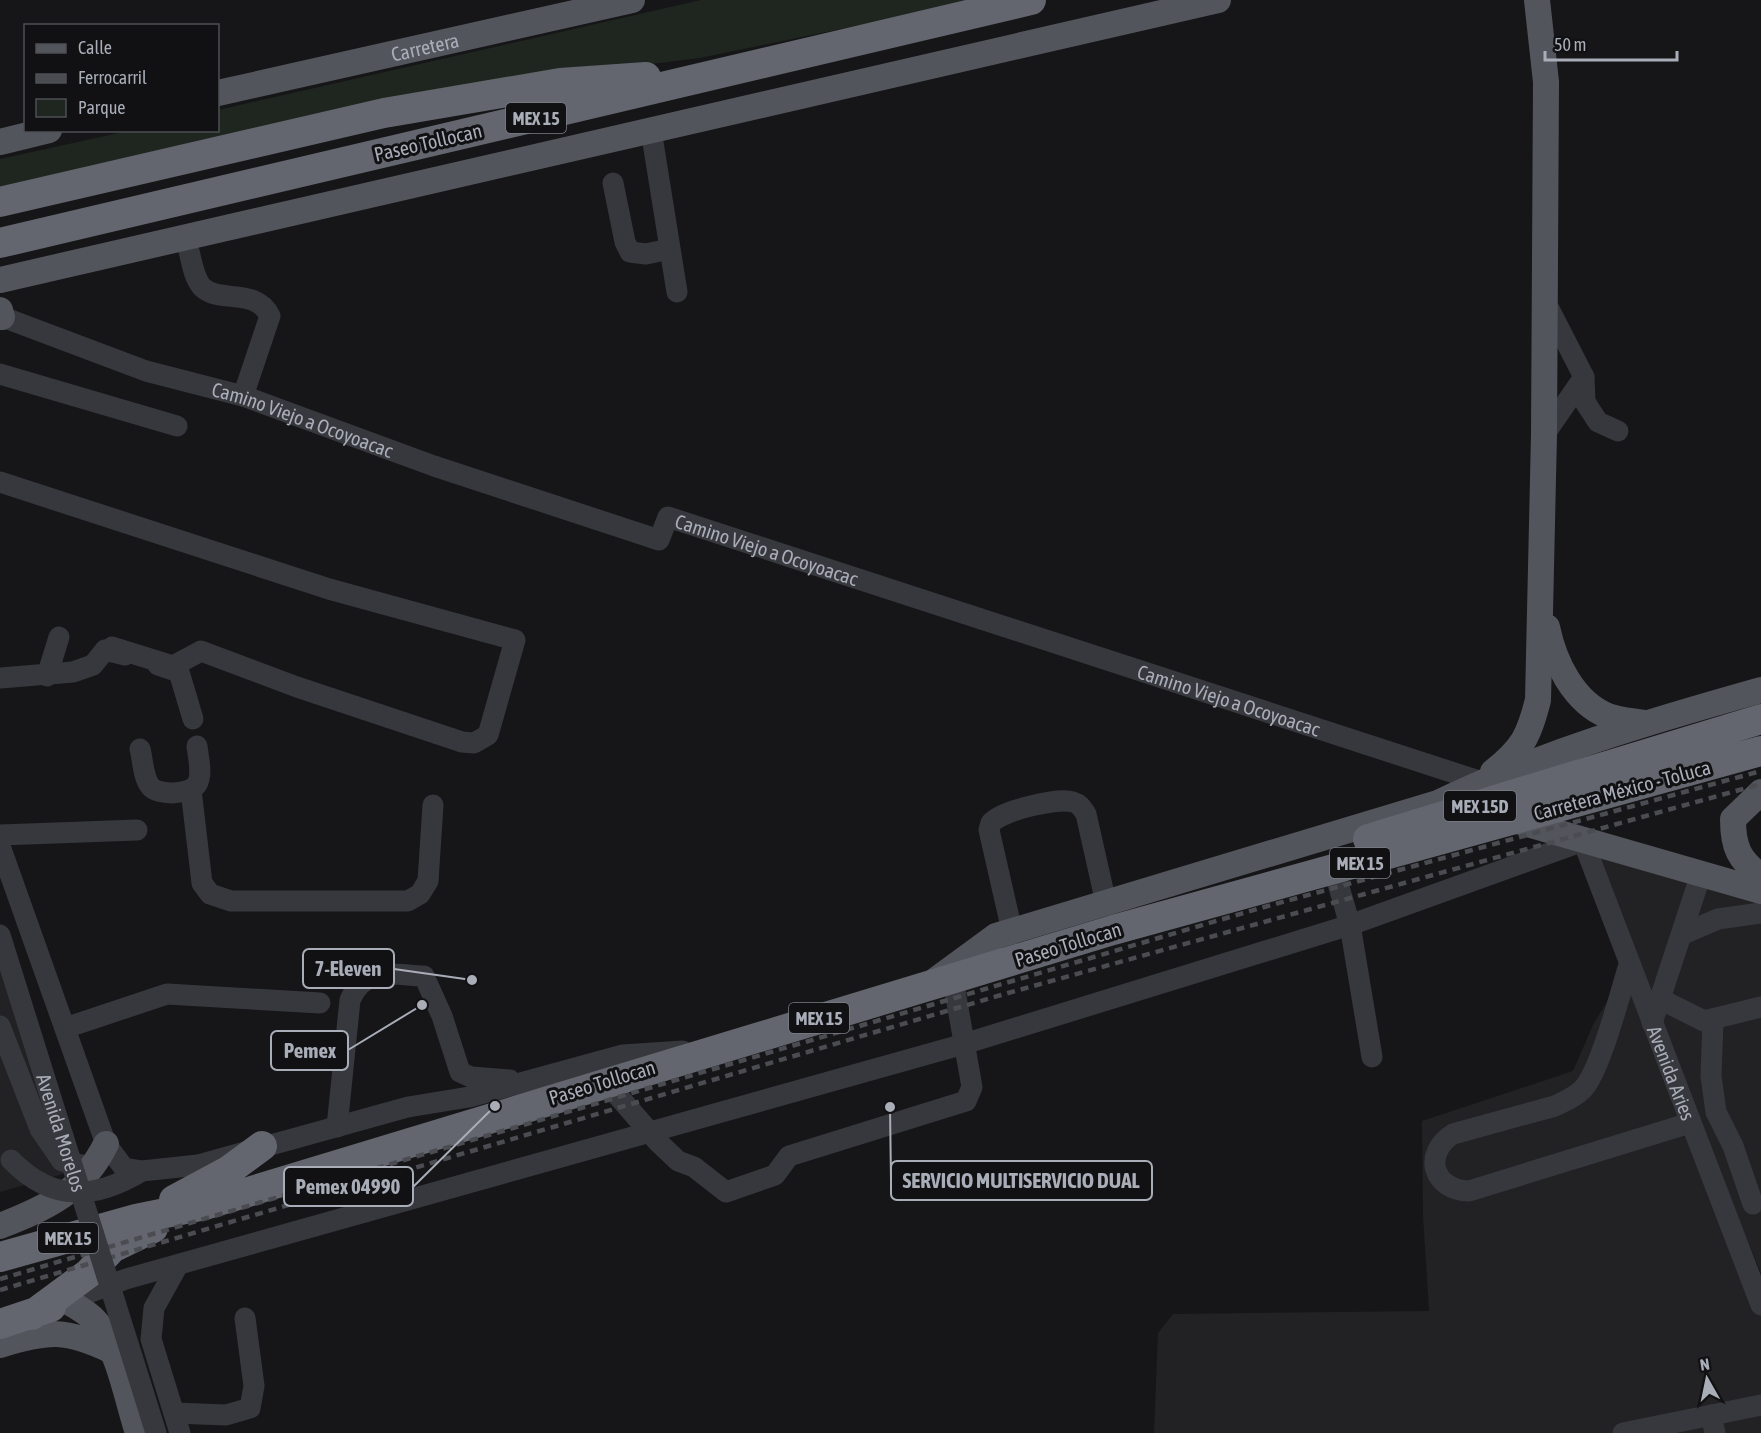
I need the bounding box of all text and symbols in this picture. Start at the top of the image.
legend [24,24,219,132]
scale bar [1545,24,1677,62]
street label: Carretera [389,28,461,65]
text: 50 m [1554,34,1586,55]
text: Calle [78,37,112,58]
text: Ferrocarril [78,67,147,88]
text: Parque [78,97,126,118]
road number: MEX 15 [506,103,566,133]
street label: Paseo Tollocan [372,118,484,166]
street label: Camino Viejo a Ocoyoacac [210,377,397,462]
street label: Camino Viejo a Ocoyoacac [673,509,862,590]
street label: Camino Viejo a Ocoyoacac [1135,659,1324,740]
street label: Carretera México - Toluca [1531,755,1713,825]
road number: MEX 15D [1444,791,1516,821]
road number: MEX 15 [1330,848,1390,878]
street label: Paseo Tollocan [1012,917,1124,971]
callout: 7-Eleven [303,949,394,988]
text: 7-Eleven [315,956,381,980]
road number: MEX 15 [789,1003,849,1033]
street label: Avenida Aries [1643,1022,1700,1123]
callout: Pemex [271,1031,348,1070]
text: Pemex [284,1038,337,1062]
street label: Paseo Tollocan [546,1055,658,1109]
street label: Avenida Morelos [33,1071,91,1194]
callout: SERVICIO MULTISERVICIO DUAL [891,1161,1152,1200]
callout: Pemex 04990 [284,1167,413,1206]
text: SERVICIO MULTISERVICIO DUAL [902,1168,1140,1192]
text: Pemex 04990 [296,1174,401,1198]
road number: MEX 15 [38,1223,98,1253]
north arrow [1677,1349,1737,1409]
text: N [1699,1355,1711,1374]

